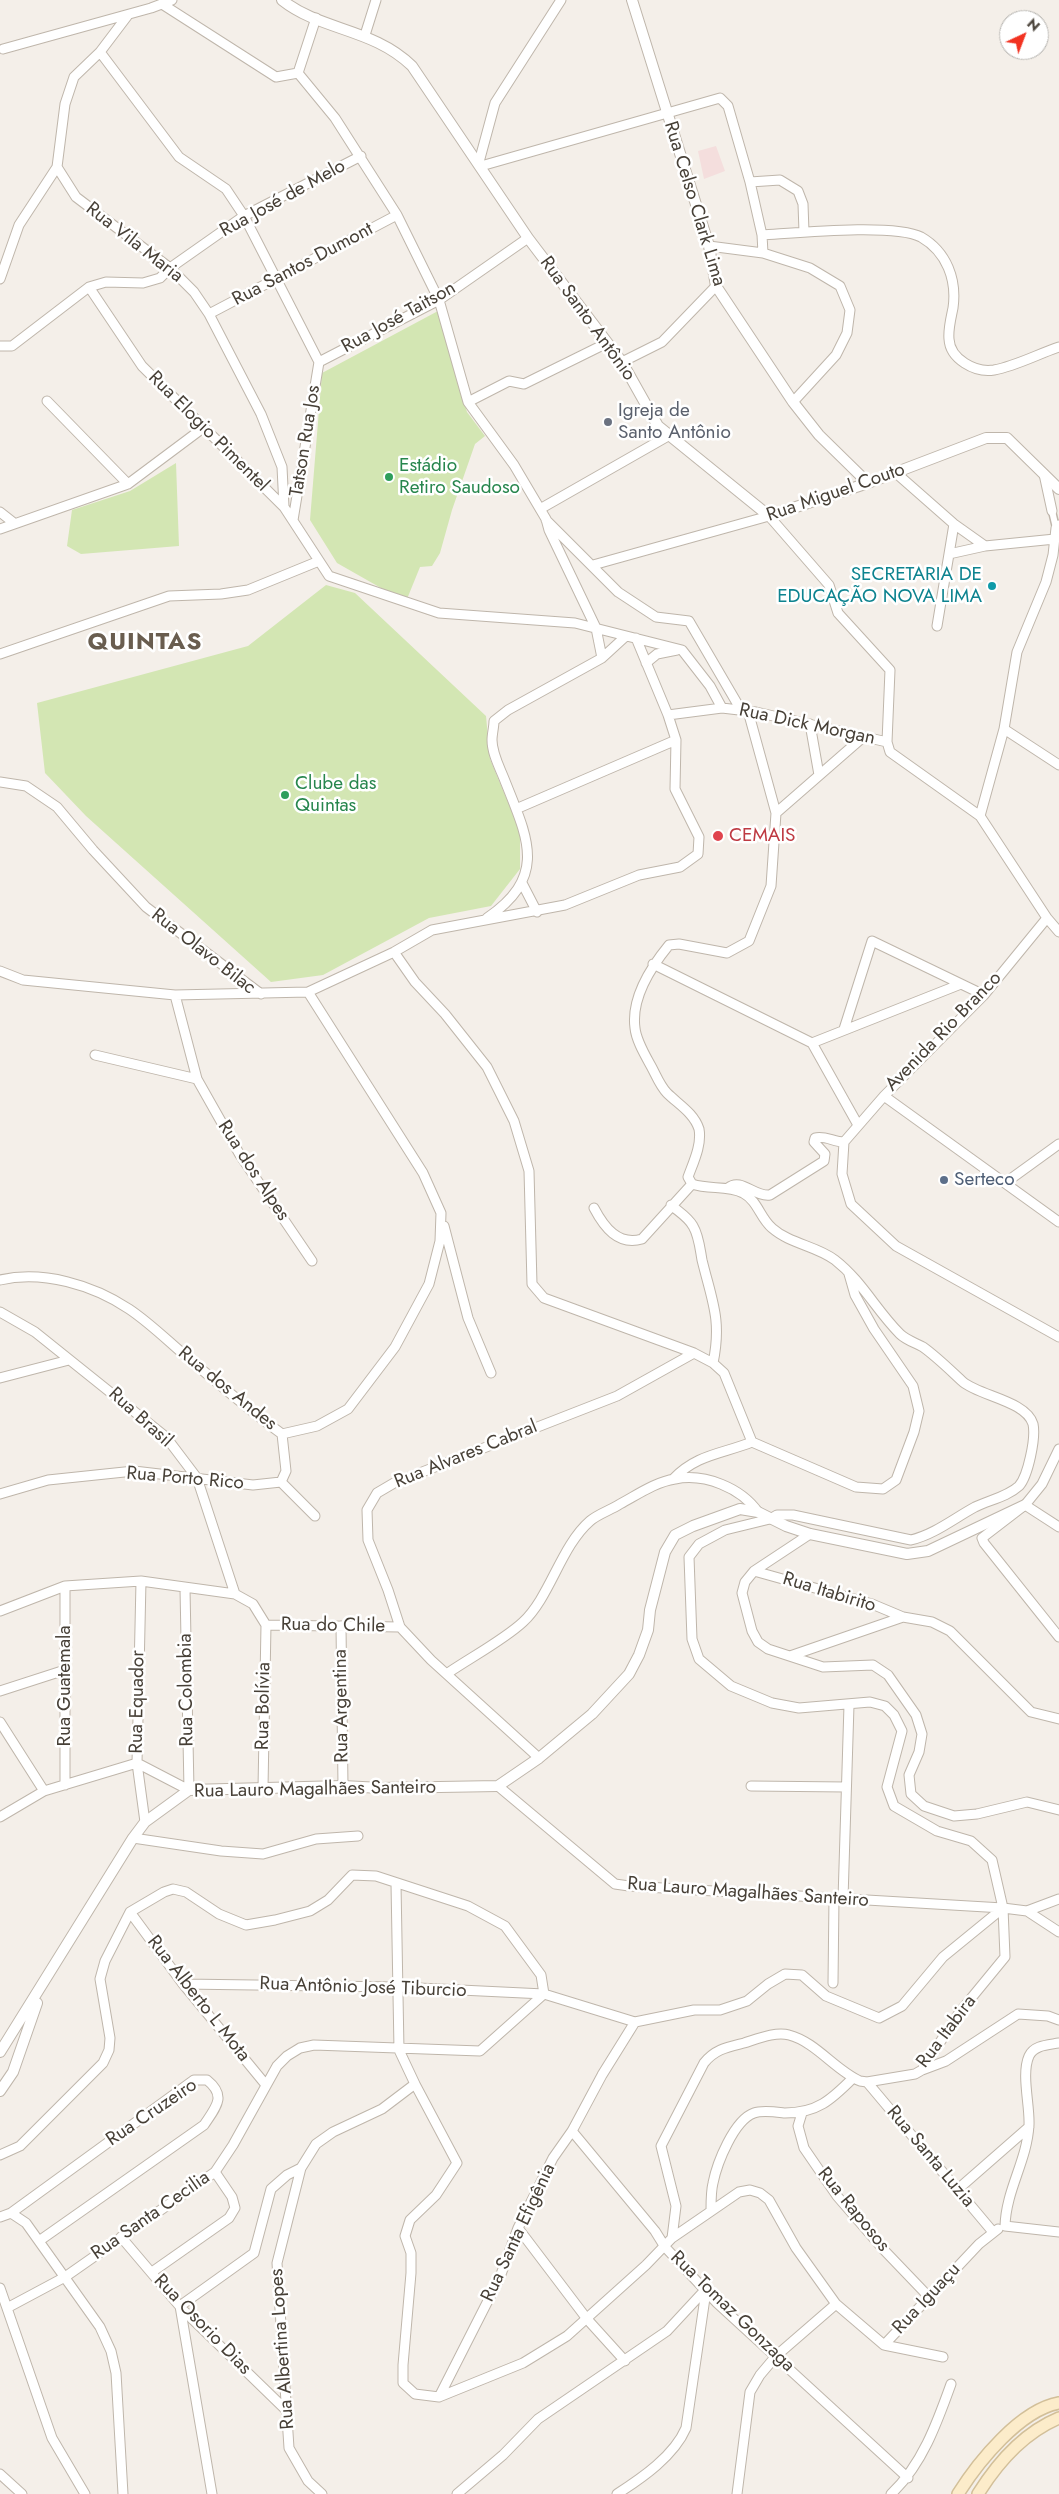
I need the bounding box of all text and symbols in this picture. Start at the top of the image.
north arrow [999,10,1049,60]
text: N [1023,14,1044,36]
street label: Rua Celso Clark Lima [658,119,730,289]
street label: Rua José de Melo [216,155,350,243]
street label: Rua Vila Maria [81,198,187,288]
street label: Rua Santos Dumont [229,218,377,312]
street label: Rua Santo Antônio [534,252,640,386]
street label: Rua José Taitson [338,277,460,359]
street label: Rua Elogio Pimentel [143,367,273,497]
street label: Tatson Rua Jos [286,384,326,498]
place label: Igreja de Santo Antônio [618,400,731,444]
marker: Igreja de Santo Antônio [602,416,614,428]
place label: Estádio Retiro Saudoso [399,455,520,499]
street label: Rua Miguel Couto [764,459,908,527]
marker: Estádio Retiro Saudoso [383,471,395,483]
place label: SECRETARIA DE EDUCAÇÃO NOVA LIMA [777,564,982,608]
marker: SECRETARIA DE EDUCAÇÃO NOVA LIMA [986,580,998,592]
district label: QUINTAS [87,629,203,657]
street label: Rua Dick Morgan [737,699,877,751]
place label: Clube das Quintas [295,773,376,817]
marker: Clube das Quintas [279,789,291,801]
place label: CEMAIS [729,825,795,847]
marker: CEMAIS [711,829,725,843]
street label: Rua Olavo Bilac [146,904,260,1000]
street label: Avenida Rio Branco [881,967,1007,1097]
street label: Rua dos Alpes [212,1116,294,1226]
place label: Serteco [954,1169,1015,1191]
marker: Serteco [938,1174,950,1186]
street label: Rua dos Andes [173,1342,281,1436]
street label: Rua Brasil [103,1383,177,1453]
street label: Rua Alvares Cabral [391,1416,541,1494]
street label: Rua Porto Rico [125,1463,245,1495]
street label: Rua Itabirito [780,1568,878,1618]
street label: Rua do Chile [281,1614,385,1638]
street label: Rua Guatemala [54,1625,76,1747]
street label: Rua Colombia [175,1633,199,1747]
street label: Rua Argentina [330,1649,354,1763]
street label: Rua Equador [126,1650,150,1754]
street label: Rua Bolívia [252,1662,276,1750]
street label: Rua Lauro Magalhães Santeiro [194,1776,436,1804]
street label: Rua Lauro Magalhães Santeiro [626,1873,870,1913]
street label: Rua Alberto L Mota [142,1931,254,2067]
street label: Rua Antônio José Tiburcio [259,1973,467,2003]
street label: Rua Itabira [912,1991,982,2073]
street label: Rua Cruzeiro [102,2074,202,2152]
street label: Rua Santa Luzia [881,2102,979,2212]
street label: Rua Santa Efigênia [477,2160,561,2306]
street label: Rua Raposos [812,2163,894,2257]
street label: Rua Santa Cecilia [87,2167,215,2265]
street label: Rua Tomaz Gonzaga [665,2247,799,2377]
street label: Rua Iguaçu [888,2259,966,2339]
street label: Rua Albertina Lopes [266,2268,300,2430]
street label: Rua Osorio Dias [148,2270,256,2380]

